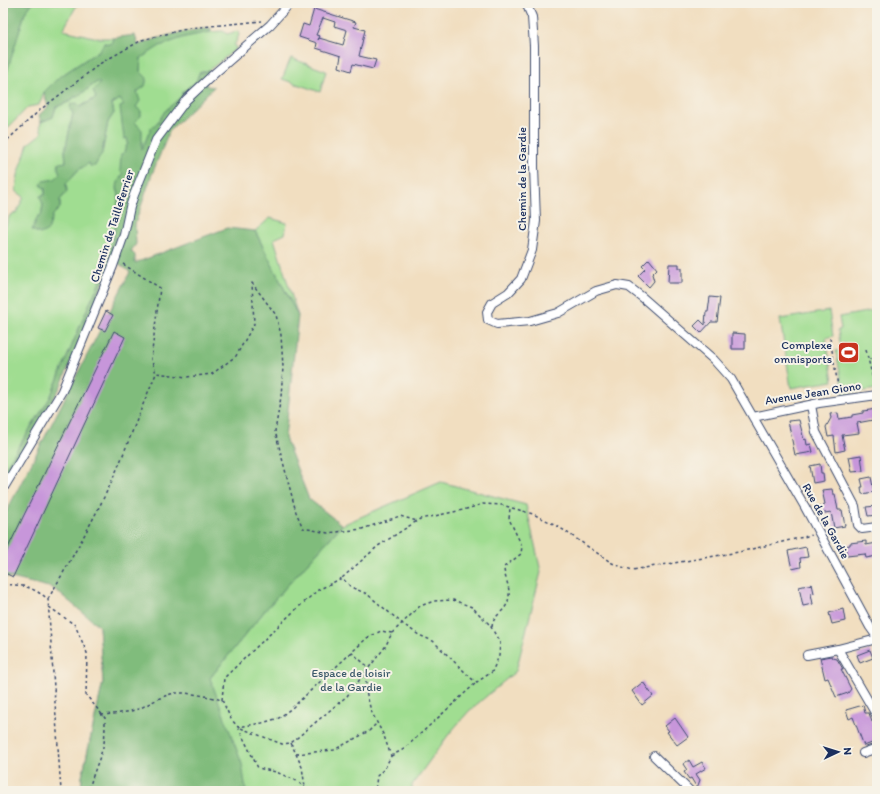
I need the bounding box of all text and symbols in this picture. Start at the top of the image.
street label: Chemin de la Gardie [515,127,529,231]
street label: Chemin de Tailleferrier [87,168,137,284]
place label: Complexe omnisports [774,338,832,366]
sports icon: Complexe omnisports [835,339,861,365]
street label: Avenue Jean Giono [764,378,862,408]
street label: Rue de la Gardie [799,481,853,561]
park label: Espace de loisir de la Gardie [311,666,391,694]
north arrow [818,732,858,772]
text: N [841,747,854,756]

